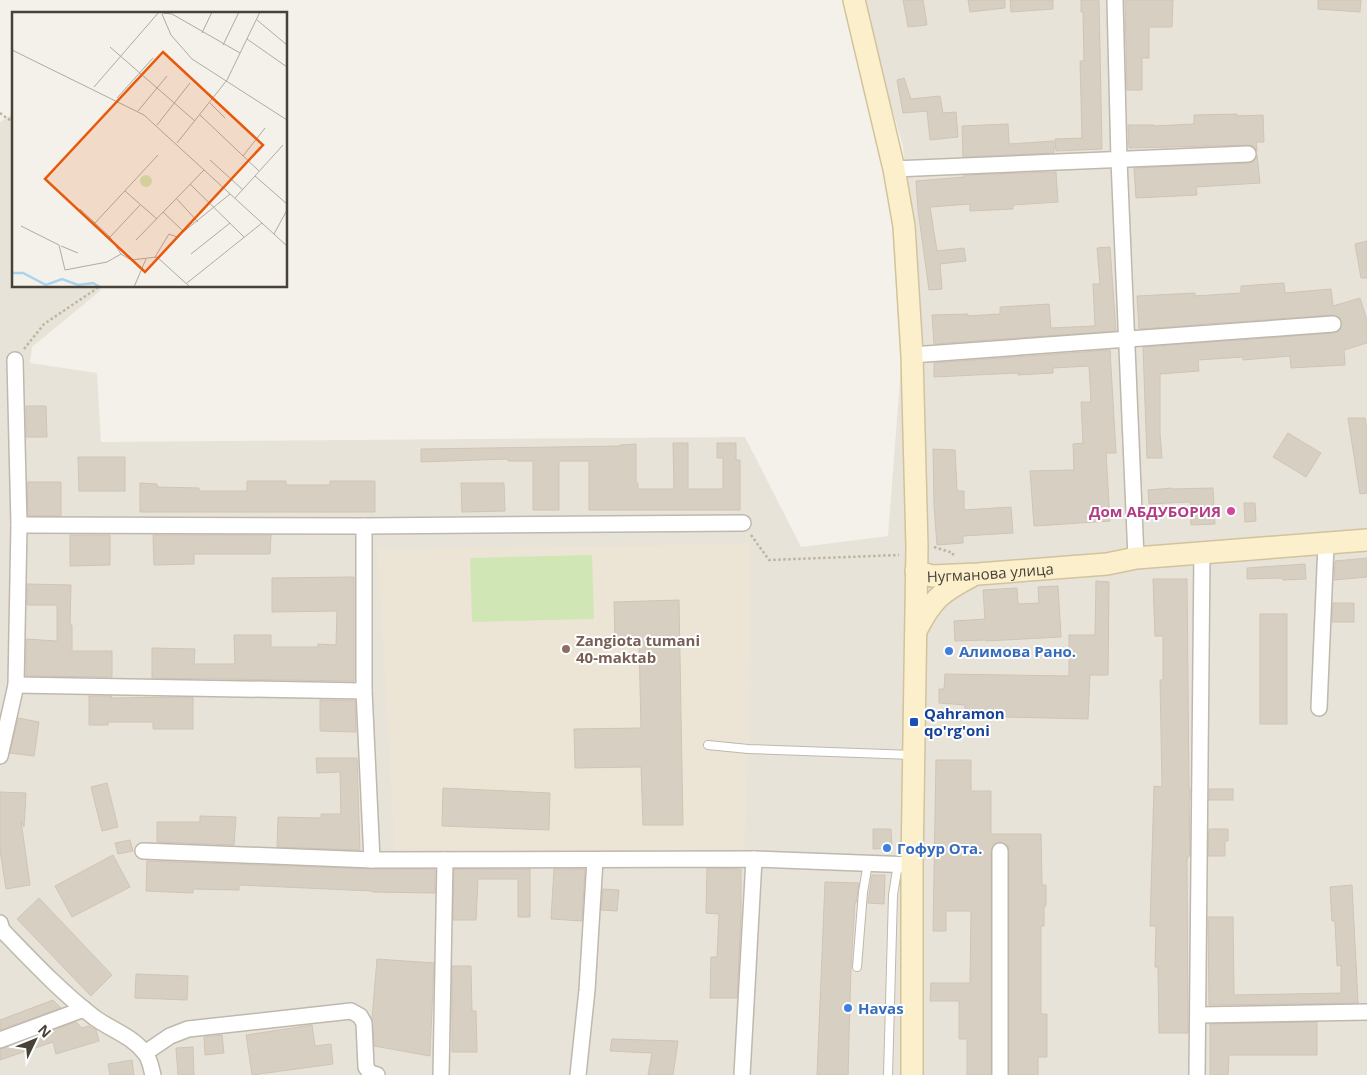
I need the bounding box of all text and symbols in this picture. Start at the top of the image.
inset map [12,12,288,288]
place label: Дом АБДУБОРИЯ [1089,501,1221,521]
marker: Дом АБДУБОРИЯ [1225,505,1237,517]
street label: Нугманова улица [926,558,1054,586]
place label: Zangiota tumani 40-maktab [576,630,700,667]
place label: Алимова Рано. [959,641,1076,661]
marker: Zangiota tumani 40-maktab [560,643,572,655]
marker: Алимова Рано. [943,645,955,657]
place label: Qahramon qo'rg'oni [924,703,1005,740]
marker: Qahramon qo'rg'oni [908,716,920,728]
place label: Гофур Ота. [897,838,982,858]
marker: Гофур Ота. [881,842,893,854]
place label: Havas [858,998,904,1018]
marker: Havas [842,1002,854,1014]
north arrow [10,1015,60,1065]
text: N [34,1020,56,1041]

